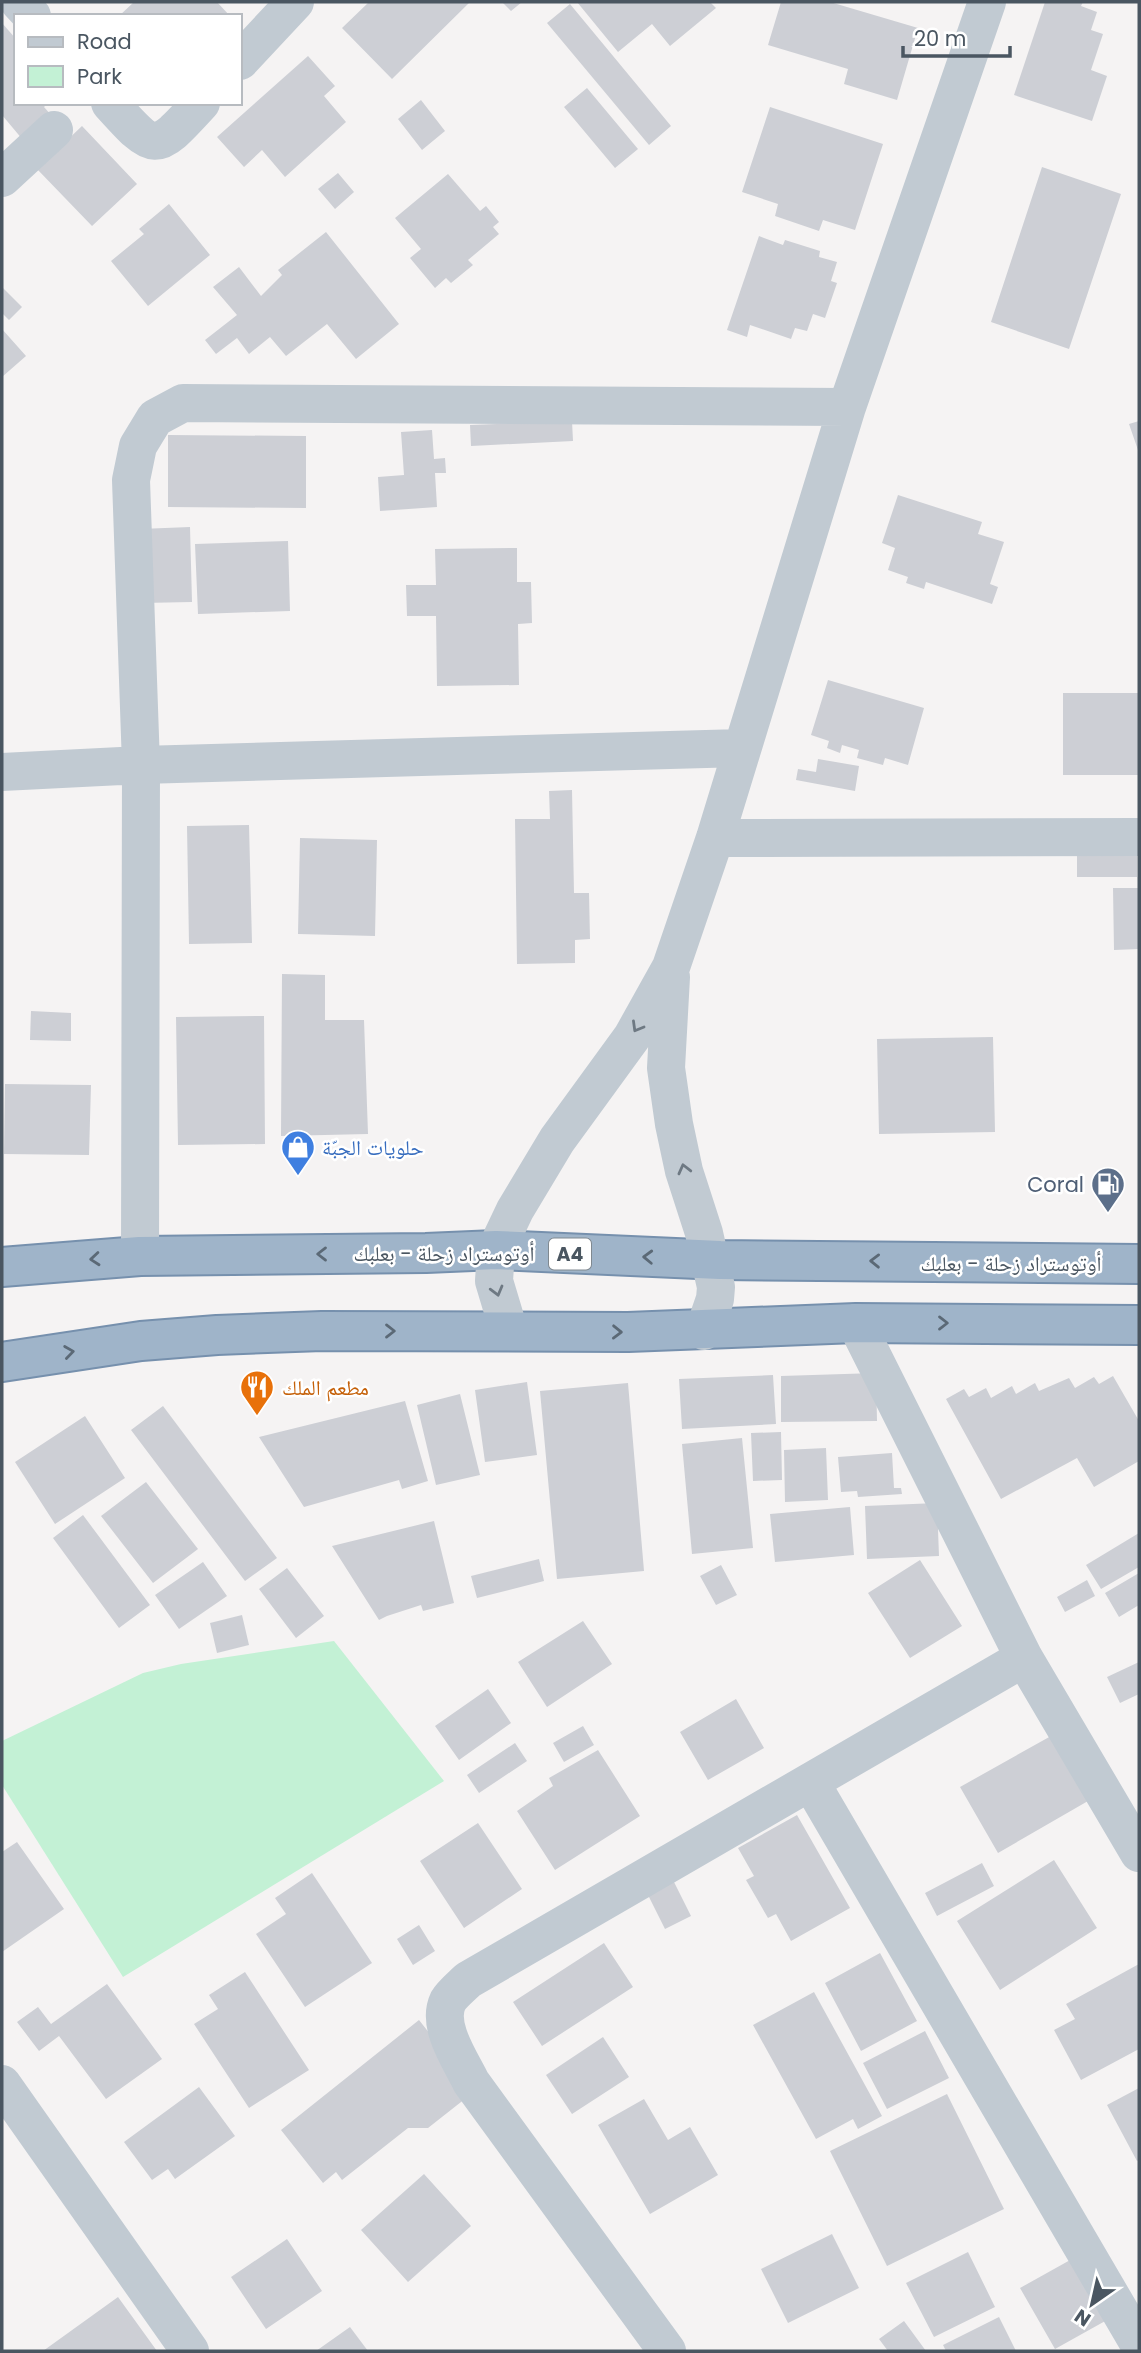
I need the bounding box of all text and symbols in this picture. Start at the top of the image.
legend [14,14,242,105]
scale bar [903,14,1010,58]
text: 20 m [914,24,967,53]
text: Road [77,27,132,56]
text: Park [77,62,122,91]
one-way arrow [633,1019,646,1032]
shop icon: حلويات الجبّة [279,1128,317,1177]
place label: حلويات الجبّة [322,1133,424,1162]
one-way arrow [678,1163,692,1175]
fuel station icon: Coral [1089,1165,1127,1214]
place label: Coral [1027,1170,1084,1199]
road number: A4 [549,1238,591,1270]
street label: أوتوستراد زحلة - بعلبك [353,1239,535,1268]
one-way arrow [317,1246,327,1262]
one-way arrow [642,1249,653,1264]
street label: أوتوستراد زحلة - بعلبك [920,1249,1102,1278]
one-way arrow [89,1252,101,1267]
one-way arrow [869,1254,880,1269]
one-way arrow [489,1285,504,1297]
one-way arrow [938,1315,949,1331]
one-way arrow [385,1323,396,1339]
one-way arrow [613,1324,623,1340]
one-way arrow [63,1345,75,1360]
restaurant icon: مطعم الملك [238,1368,276,1417]
place label: مطعم الملك [282,1373,369,1402]
north arrow [1057,2269,1127,2339]
text: N [1069,2302,1096,2333]

